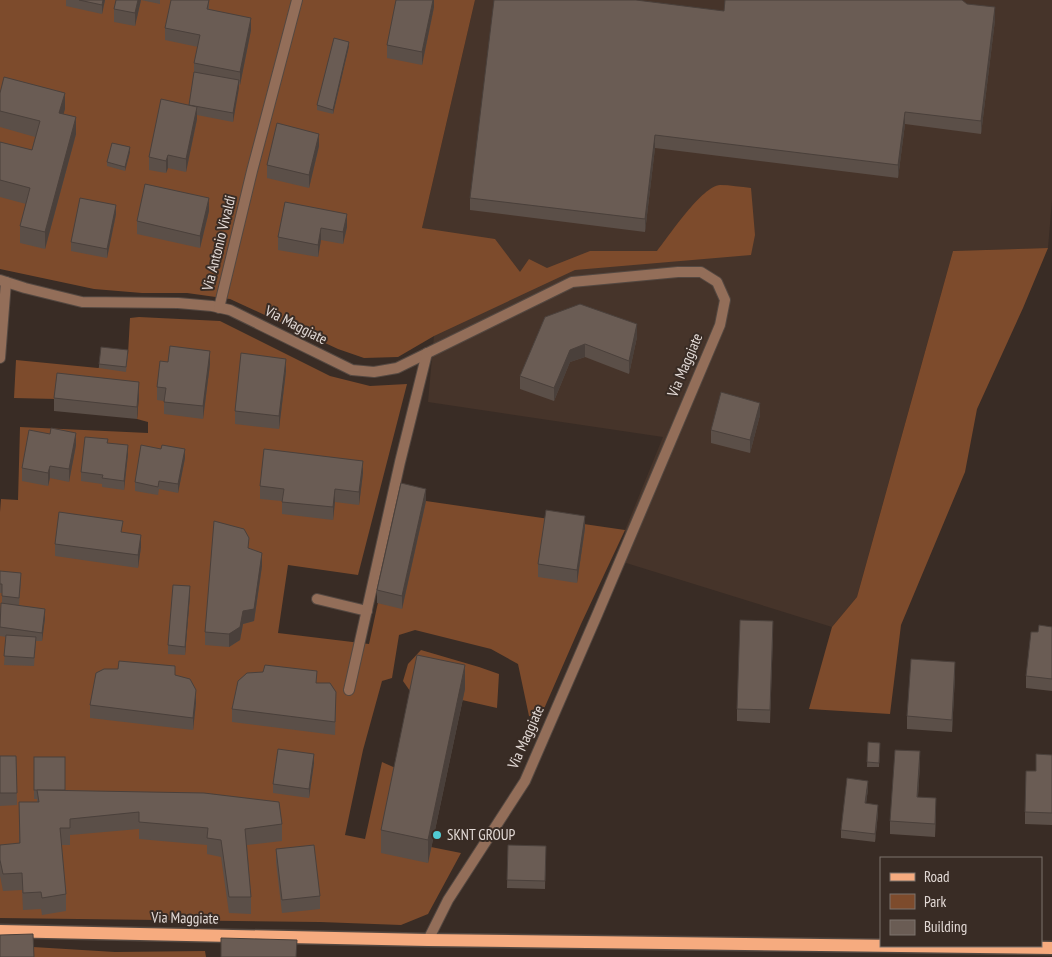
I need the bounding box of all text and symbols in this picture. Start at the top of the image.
street label: Via Antonio Vivaldi [197,193,240,293]
street label: Via Maggiate [261,300,331,348]
street label: Via Maggiate [662,330,706,400]
street label: Via Maggiate [503,702,548,772]
place label: SKNT GROUP [447,825,516,844]
marker: SKNT GROUP [431,829,443,841]
legend [880,857,1042,947]
text: Road [924,867,950,886]
text: Park [924,892,946,911]
street label: Via Maggiate [150,907,219,928]
text: Building [924,917,967,936]

